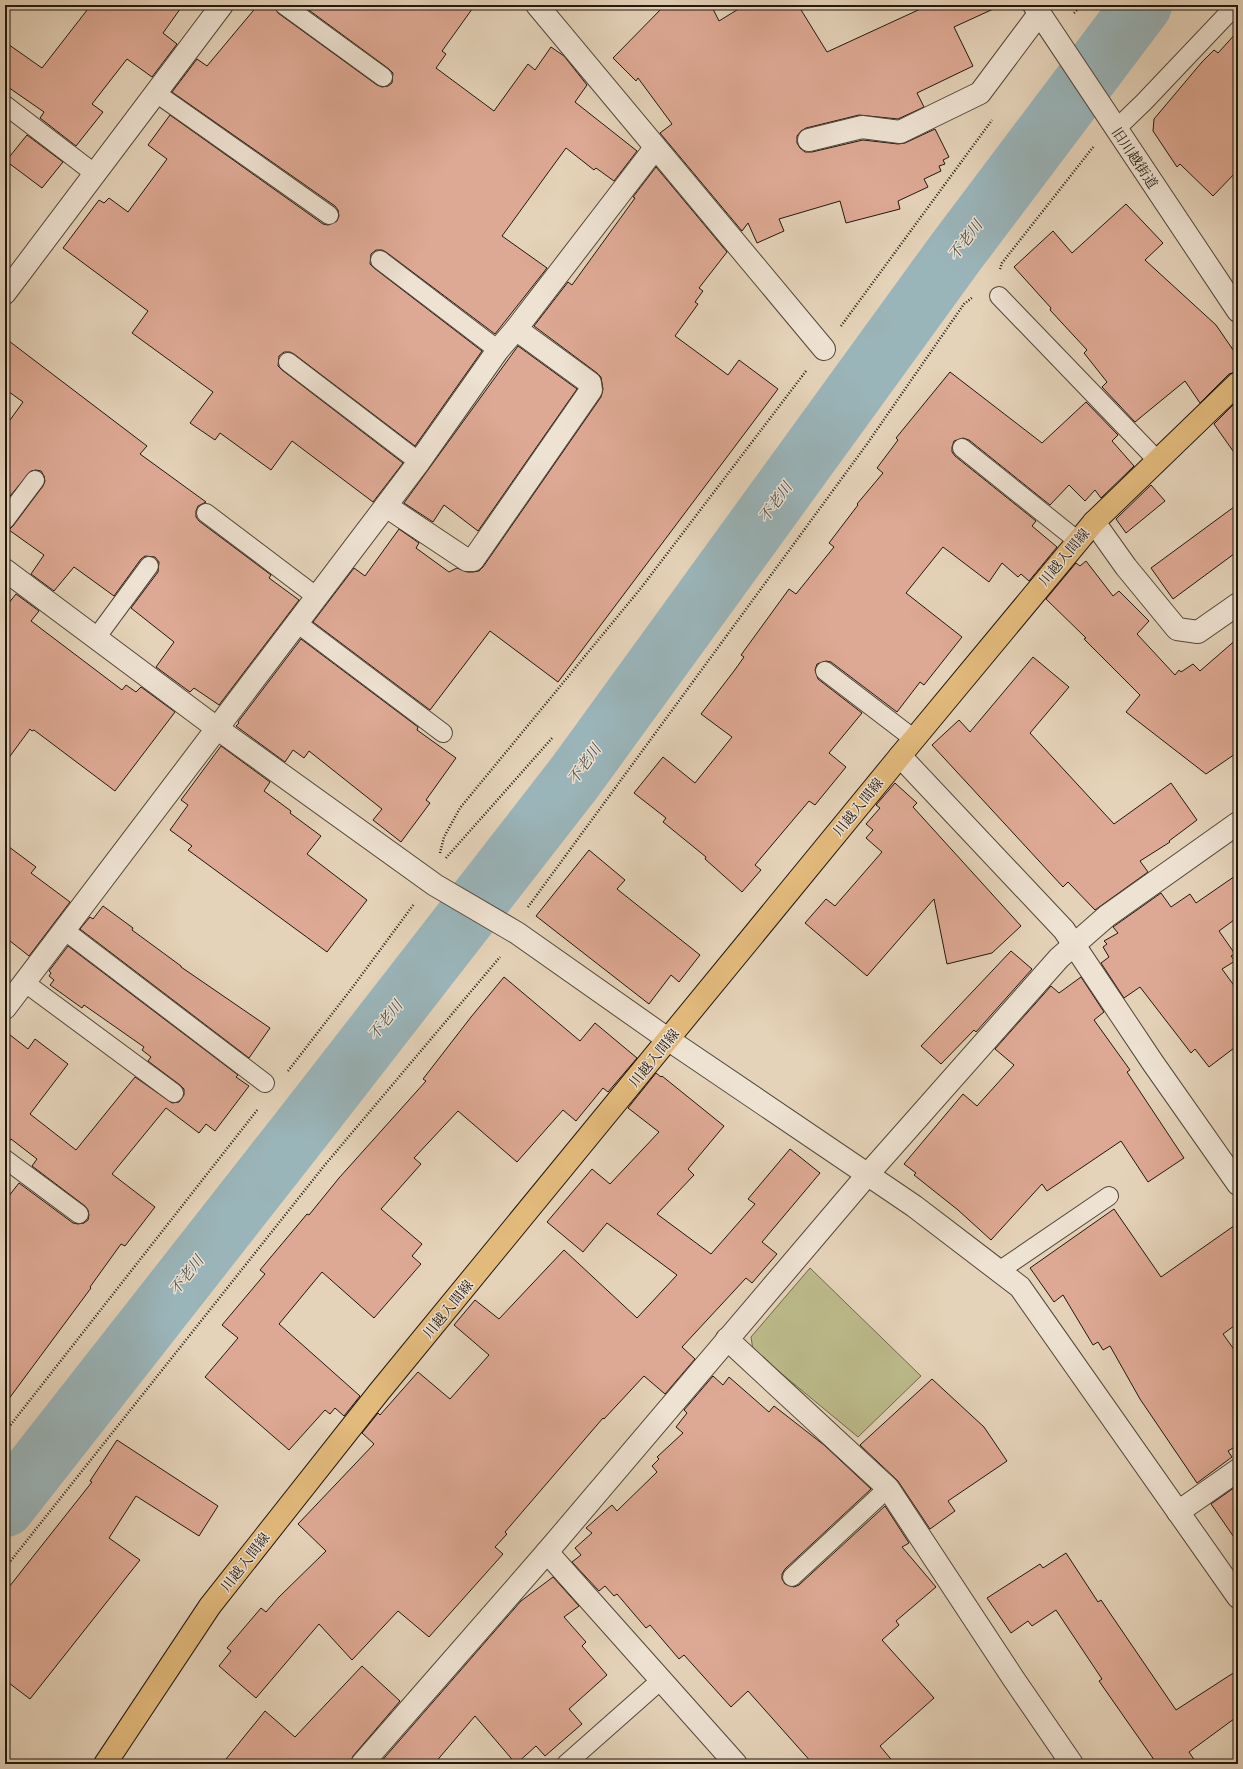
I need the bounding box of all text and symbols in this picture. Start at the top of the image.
street label: 旧川越街道 [1107,123,1163,193]
water label: 不老川 [943,214,988,264]
water label: 不老川 [753,476,798,526]
street label: 川越入間線 [1034,524,1094,590]
water label: 不老川 [562,738,607,788]
street label: 川越入間線 [828,774,888,840]
water label: 不老川 [363,994,408,1044]
street label: 川越入間線 [624,1025,684,1091]
water label: 不老川 [164,1249,209,1299]
street label: 川越入間線 [418,1276,478,1342]
street label: 川越入間線 [216,1528,274,1596]

